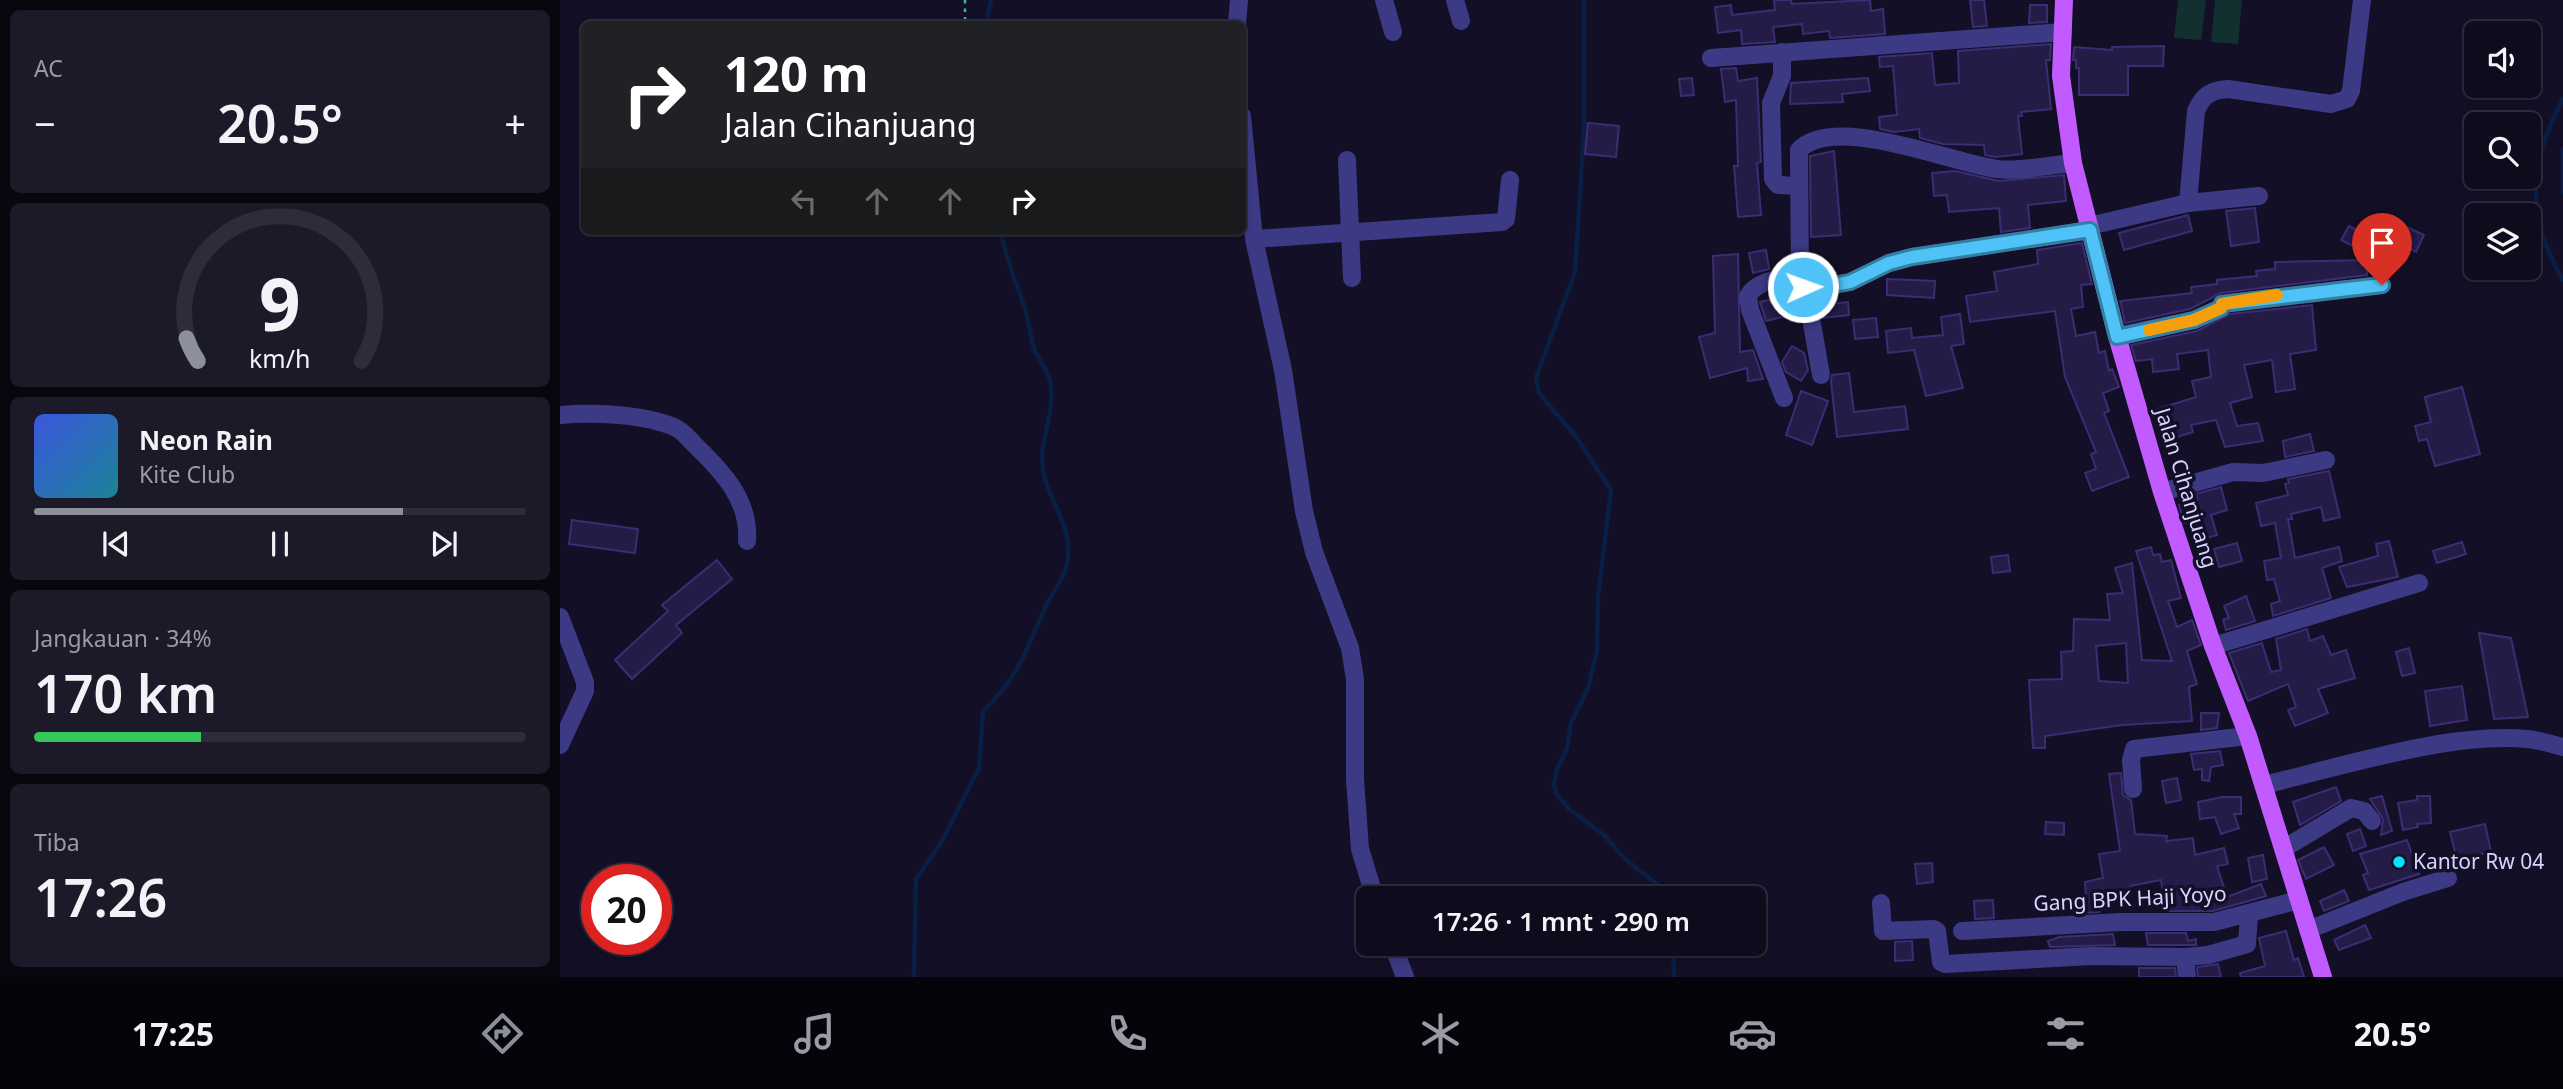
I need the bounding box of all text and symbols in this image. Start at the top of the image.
map controls [2464,21,2541,280]
button: sound [2464,21,2541,98]
text: 120 m [724,40,869,106]
icon: right [609,49,700,140]
text: AC [34,52,63,84]
text: 20.5° [217,87,343,158]
text: − [34,97,56,149]
text: + [504,97,526,149]
text: Jalan Cihanjuang [724,103,976,146]
button: search [2464,112,2541,189]
icon: left [785,182,823,220]
icon: ahead [858,182,896,220]
icon: ahead [931,182,969,220]
icon: right [1004,182,1042,220]
button: layers [2464,203,2541,280]
pin [2352,213,2412,285]
icon: arrive [2363,224,2401,262]
position arrow [1766,250,1840,324]
text: 9 [259,254,301,353]
text: km/h [249,341,311,375]
street label: Jalan Cihanjuang [2149,402,2225,571]
text: Neon Rain [139,422,273,458]
text: Kite Club [139,458,235,490]
icon: previous [97,525,135,563]
icon: pause [261,525,299,563]
icon: next [425,525,463,563]
text: Jangkauan · 34% [34,622,212,654]
text: 170 km [34,657,217,728]
text: Tiba [34,826,80,858]
place label: Kantor Rw 04 [2413,847,2544,875]
marker: Kantor Rw 04 [2391,854,2407,870]
text: 17:26 [34,861,167,932]
speed limit sign: 20 [581,864,672,955]
street label: Gang BPK Haji Yoyo [2033,879,2227,917]
text: 17:26 · 1 mnt · 290 m [1432,903,1690,939]
icon: directions [478,1009,527,1058]
icon: music [790,1009,839,1058]
icon: phone [1103,1009,1152,1058]
icon: climate [1416,1009,1465,1058]
icon: car [1728,1009,1777,1058]
icon: filters [2041,1009,2090,1058]
text: 17:25 [132,1012,214,1055]
text: 20.5° [2354,1012,2431,1055]

